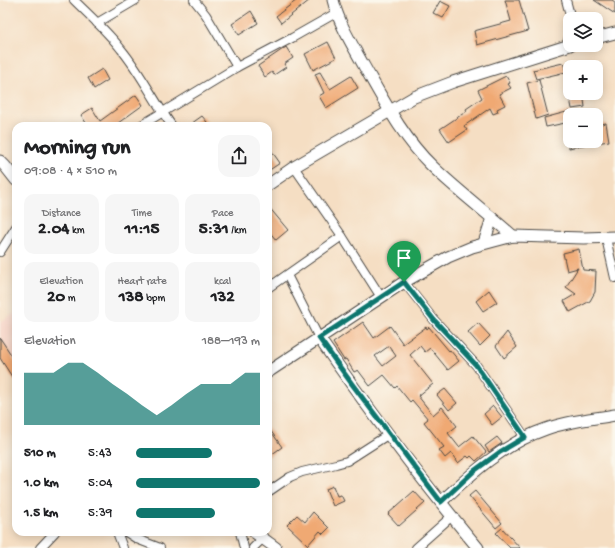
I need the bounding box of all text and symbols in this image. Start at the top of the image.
map controls [563,12,603,148]
button: layers [563,12,603,52]
button: + [563,60,603,100]
button: − [563,108,603,148]
button: share [218,135,260,177]
text: Morning run [24,136,130,162]
text: 09:08 · 4 × 510 m [24,164,117,179]
text: Distance [42,208,81,220]
text: Time [132,208,152,220]
text: Pace [212,208,233,220]
text: 2.04 [38,220,69,240]
text: 11:15 [125,220,159,240]
text: 5:31 [199,220,229,240]
text: km [69,225,85,237]
text: /km [229,225,247,237]
pin [387,241,421,282]
icon: arrive [393,247,415,269]
text: Elevation [39,276,83,288]
text: Heart rate [117,276,167,288]
text: kcal [214,276,231,288]
text: 20 [47,288,65,308]
text: 138 [119,288,144,308]
text: 132 [211,288,235,308]
text: m [65,293,76,305]
text: bpm [144,293,165,305]
text: Elevation [24,334,76,349]
text: 188–193 m [202,334,260,349]
text: 510 m [24,446,56,461]
text: 5:43 [88,446,112,461]
text: 1.0 km [24,476,59,491]
text: 5:04 [88,476,112,491]
text: 1.5 km [24,506,58,521]
text: 5:39 [88,506,112,521]

